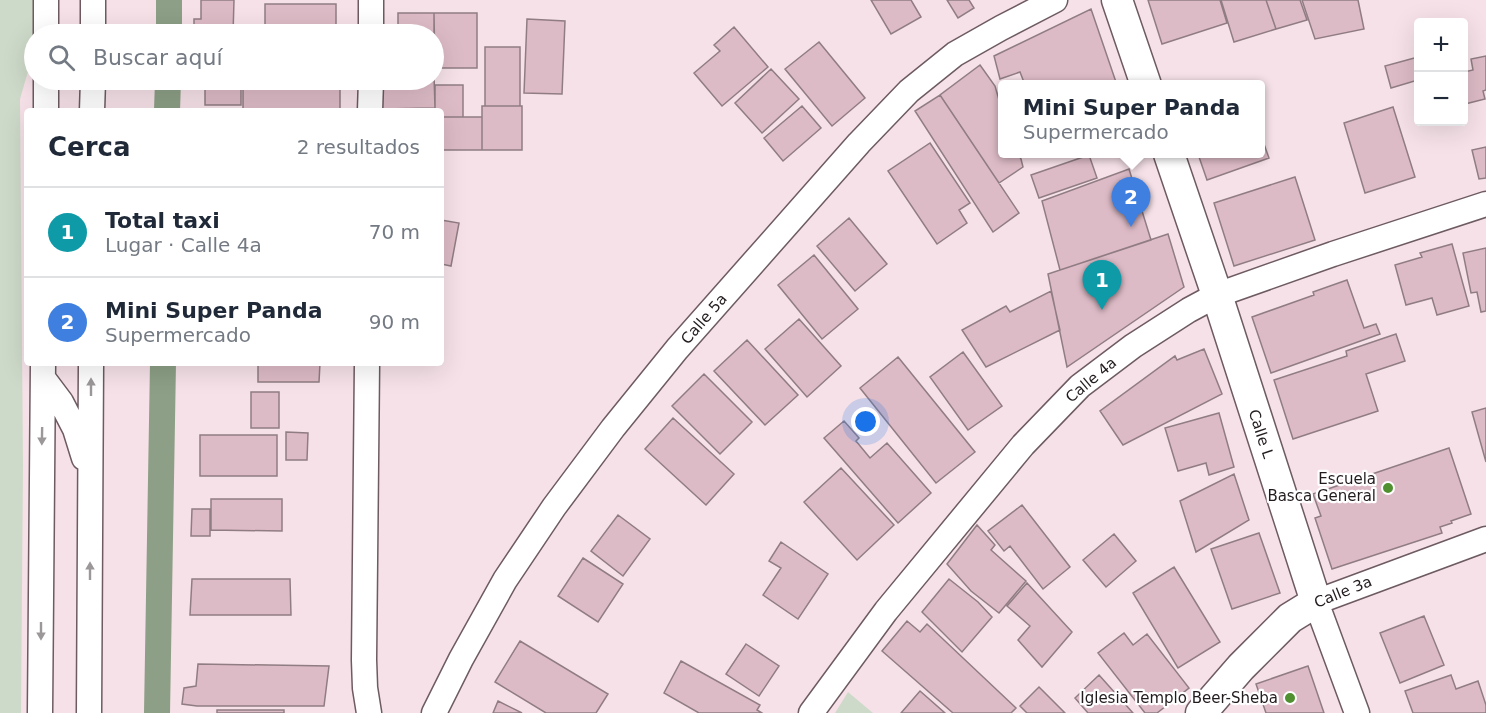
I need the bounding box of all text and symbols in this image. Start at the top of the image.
map controls [1414,18,1468,126]
button: + [1414,18,1468,72]
search box [24,24,444,90]
icon: search [45,41,78,74]
text: Buscar aquí [93,45,223,70]
button: − [1414,72,1468,126]
popup [998,80,1265,158]
text: Mini Super Panda [1023,95,1240,120]
text: Supermercado [1023,120,1169,144]
text: Cerca [48,132,131,162]
text: 2 resultados [297,135,420,159]
pin: 2 [1112,178,1150,227]
text: Total taxi [105,208,220,233]
text: 1 [61,220,74,244]
text: 70 m [369,220,420,244]
text: Lugar · Calle 4a [105,233,262,257]
pin: 1 [1082,260,1122,310]
street label: Calle 5a [677,290,731,348]
text: Mini Super Panda [105,298,323,323]
text: 2 [61,310,74,334]
text: 90 m [369,310,420,334]
text: Supermercado [105,323,251,347]
street label: Calle 4a [1062,354,1120,406]
one-way arrow [86,378,96,397]
your location [851,407,880,436]
street label: Calle L [1245,407,1278,461]
one-way arrow [38,427,47,446]
place label: Escuela Basca General [1267,470,1376,505]
marker: Escuela Basca General [1381,481,1395,495]
one-way arrow [85,561,95,580]
street label: Calle 3a [1311,572,1375,612]
one-way arrow [36,622,46,641]
place label: Iglesia Templo Beer-Sheba [1080,689,1278,707]
marker: Iglesia Templo Beer-Sheba [1283,691,1297,705]

